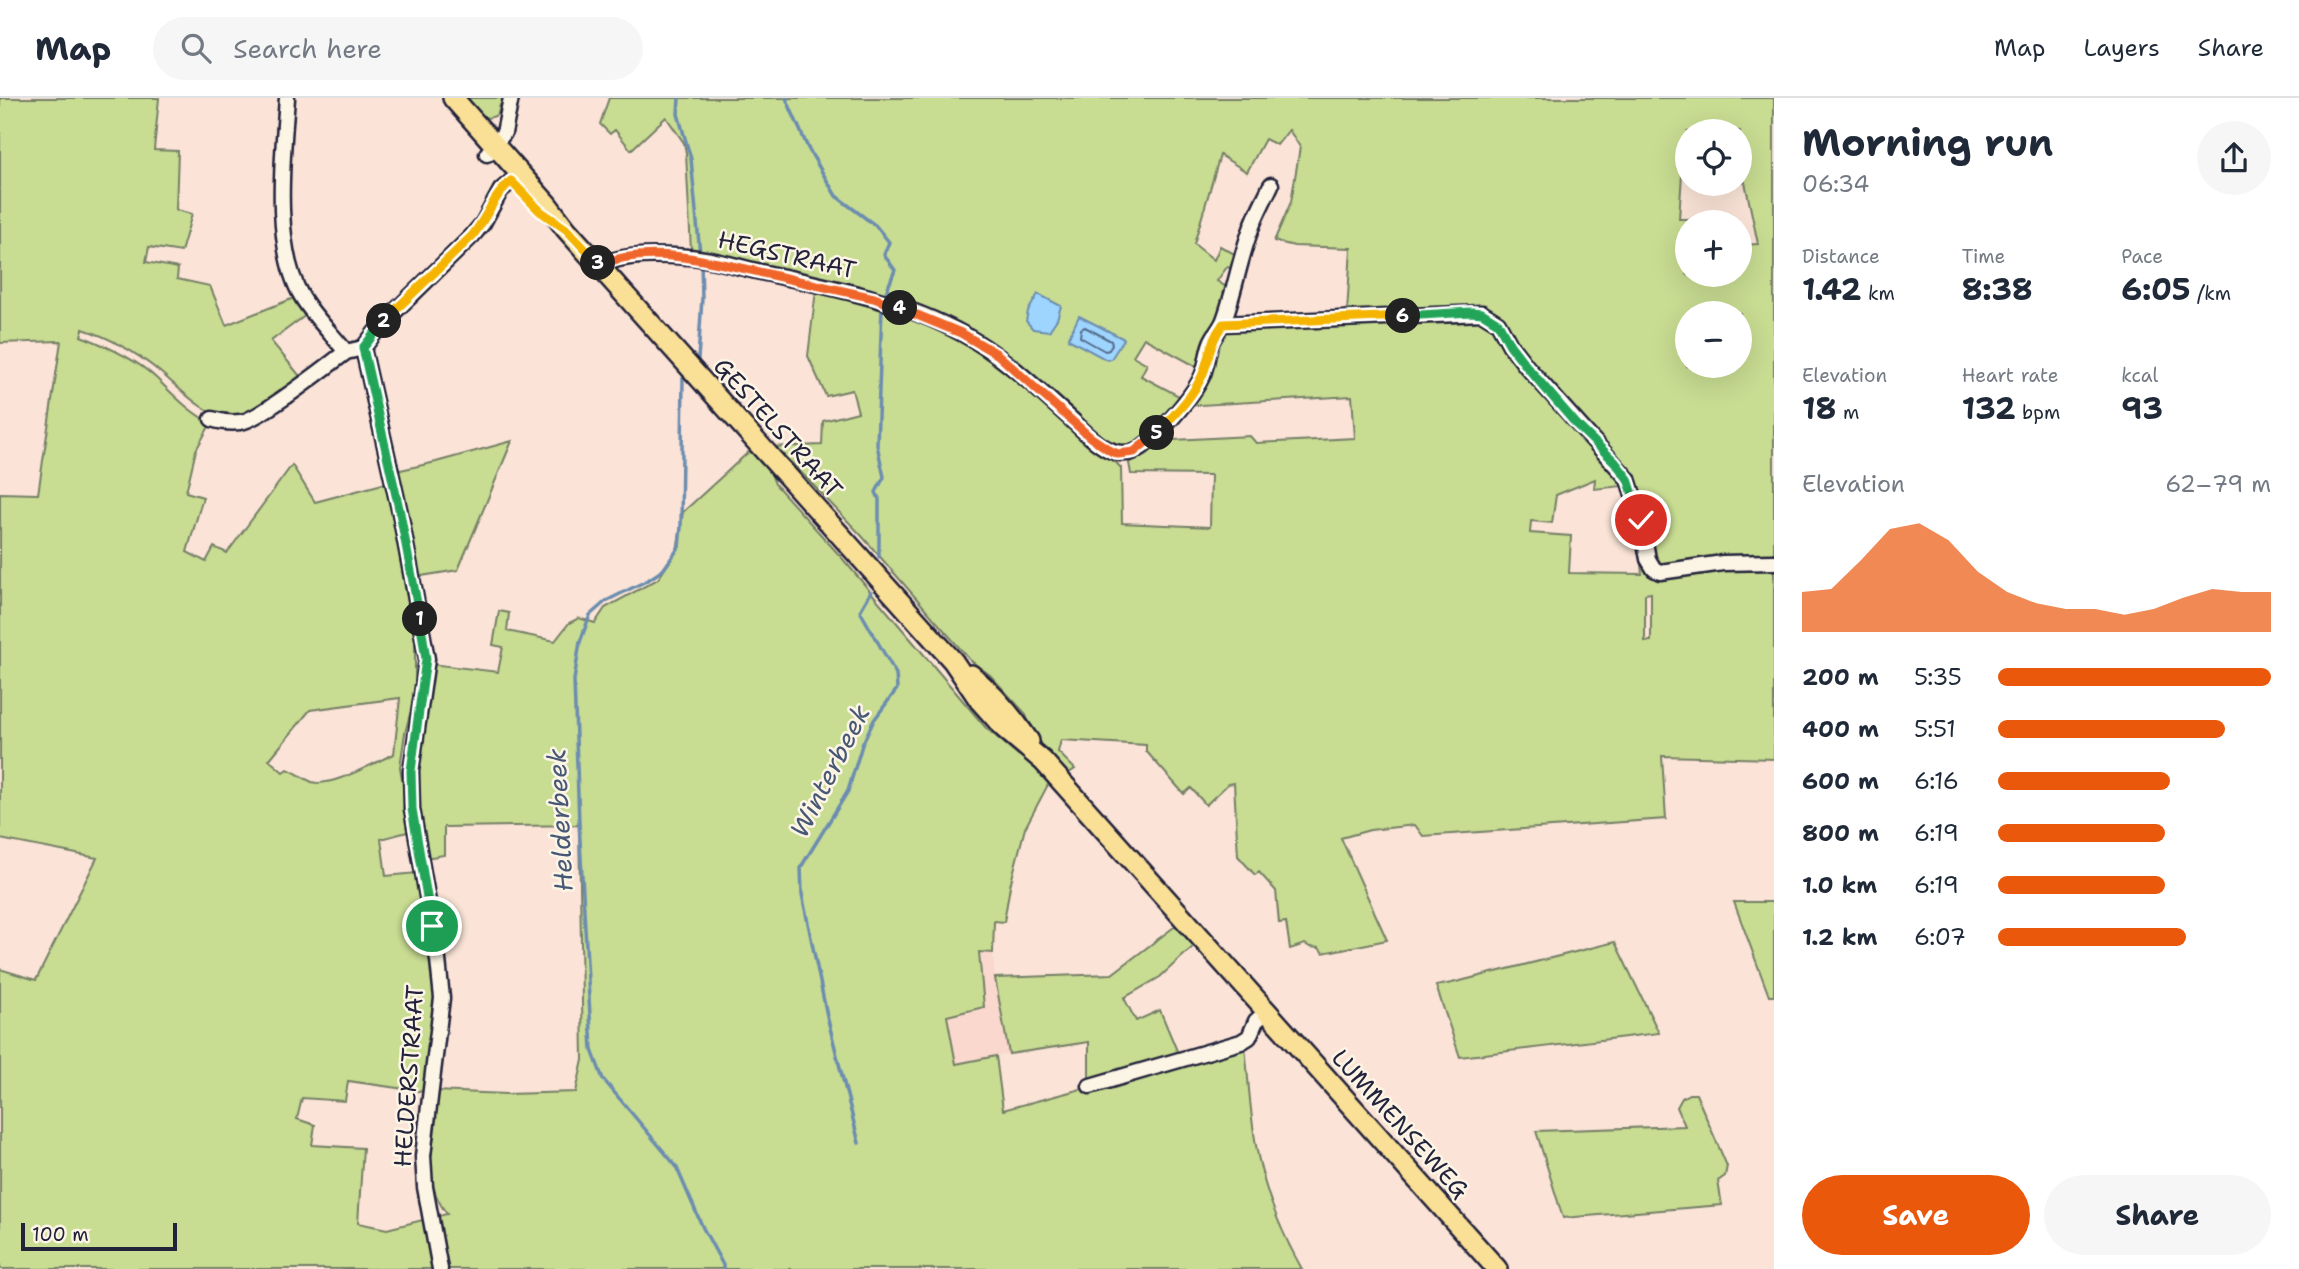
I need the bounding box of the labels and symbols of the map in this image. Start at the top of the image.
street label: HEGSTRAAT [715,224,860,286]
pin: 3 [580,246,616,280]
pin: 4 [883,290,918,326]
pin: 6 [1386,298,1420,333]
pin: 2 [366,304,402,339]
street label: GESTELSTRAAT [706,351,850,505]
pin: 5 [1140,416,1174,450]
pin [1611,490,1671,550]
pin: 1 [402,602,438,636]
water label: Winterbeek [781,698,878,843]
water label: Helderbeek [538,747,581,893]
pin [402,896,462,956]
street label: HELDERSTRAAT [387,984,431,1168]
street label: LUMMENSEWEG [1324,1042,1476,1206]
scale bar [21,1220,177,1252]

